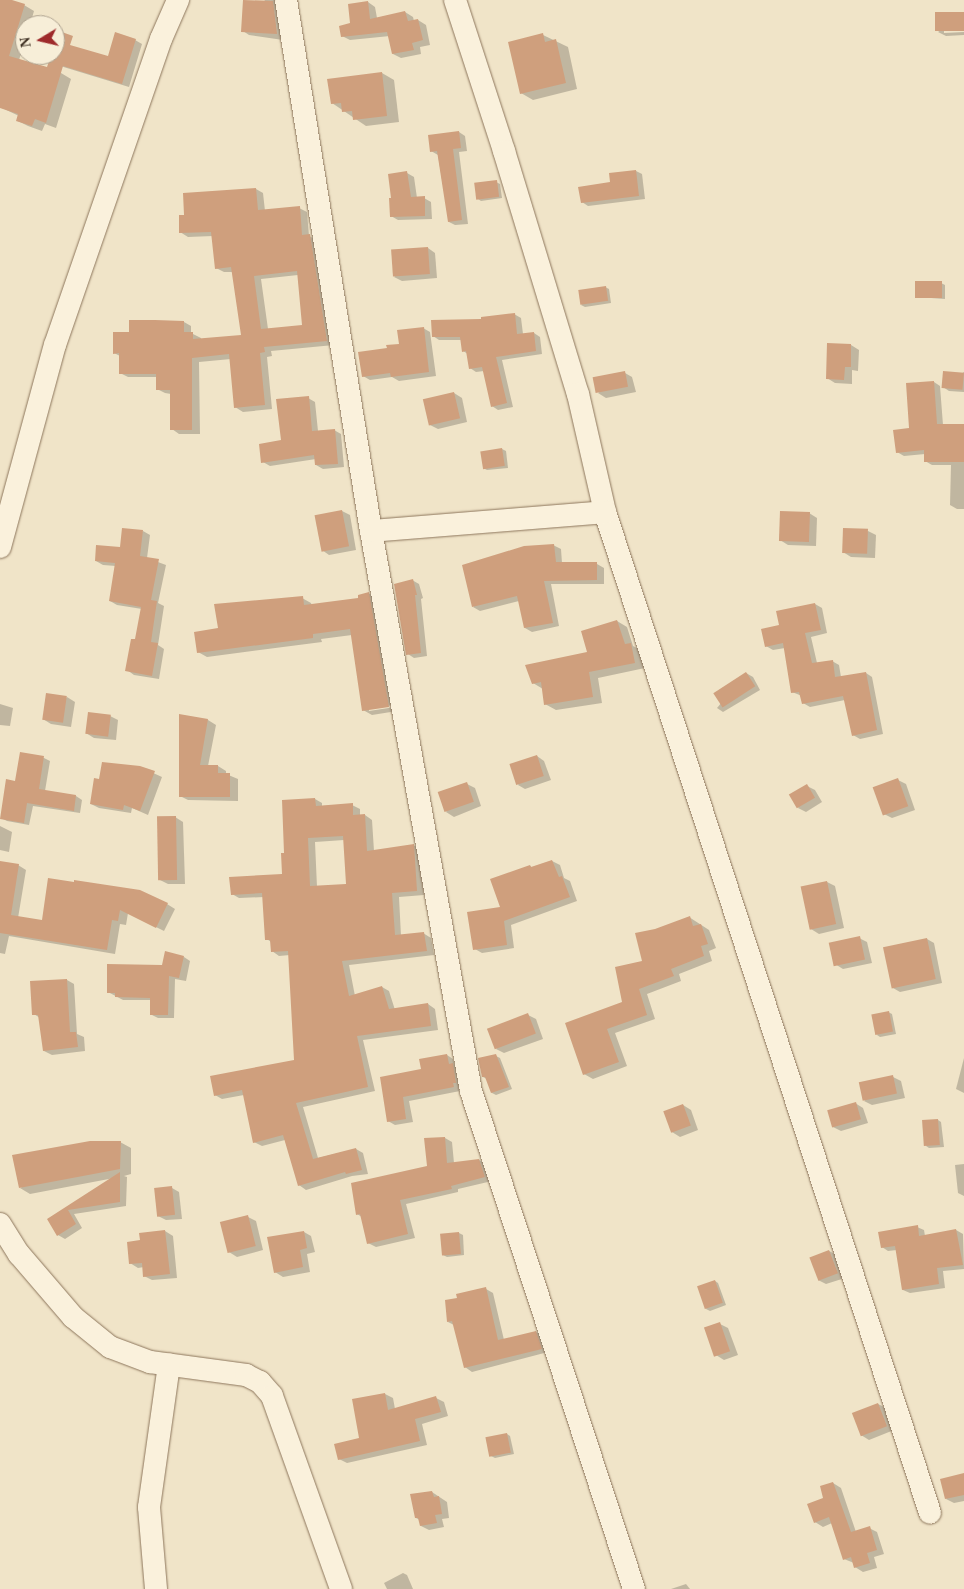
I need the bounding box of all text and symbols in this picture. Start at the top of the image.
north arrow [15,15,65,65]
text: N [17,36,34,48]

